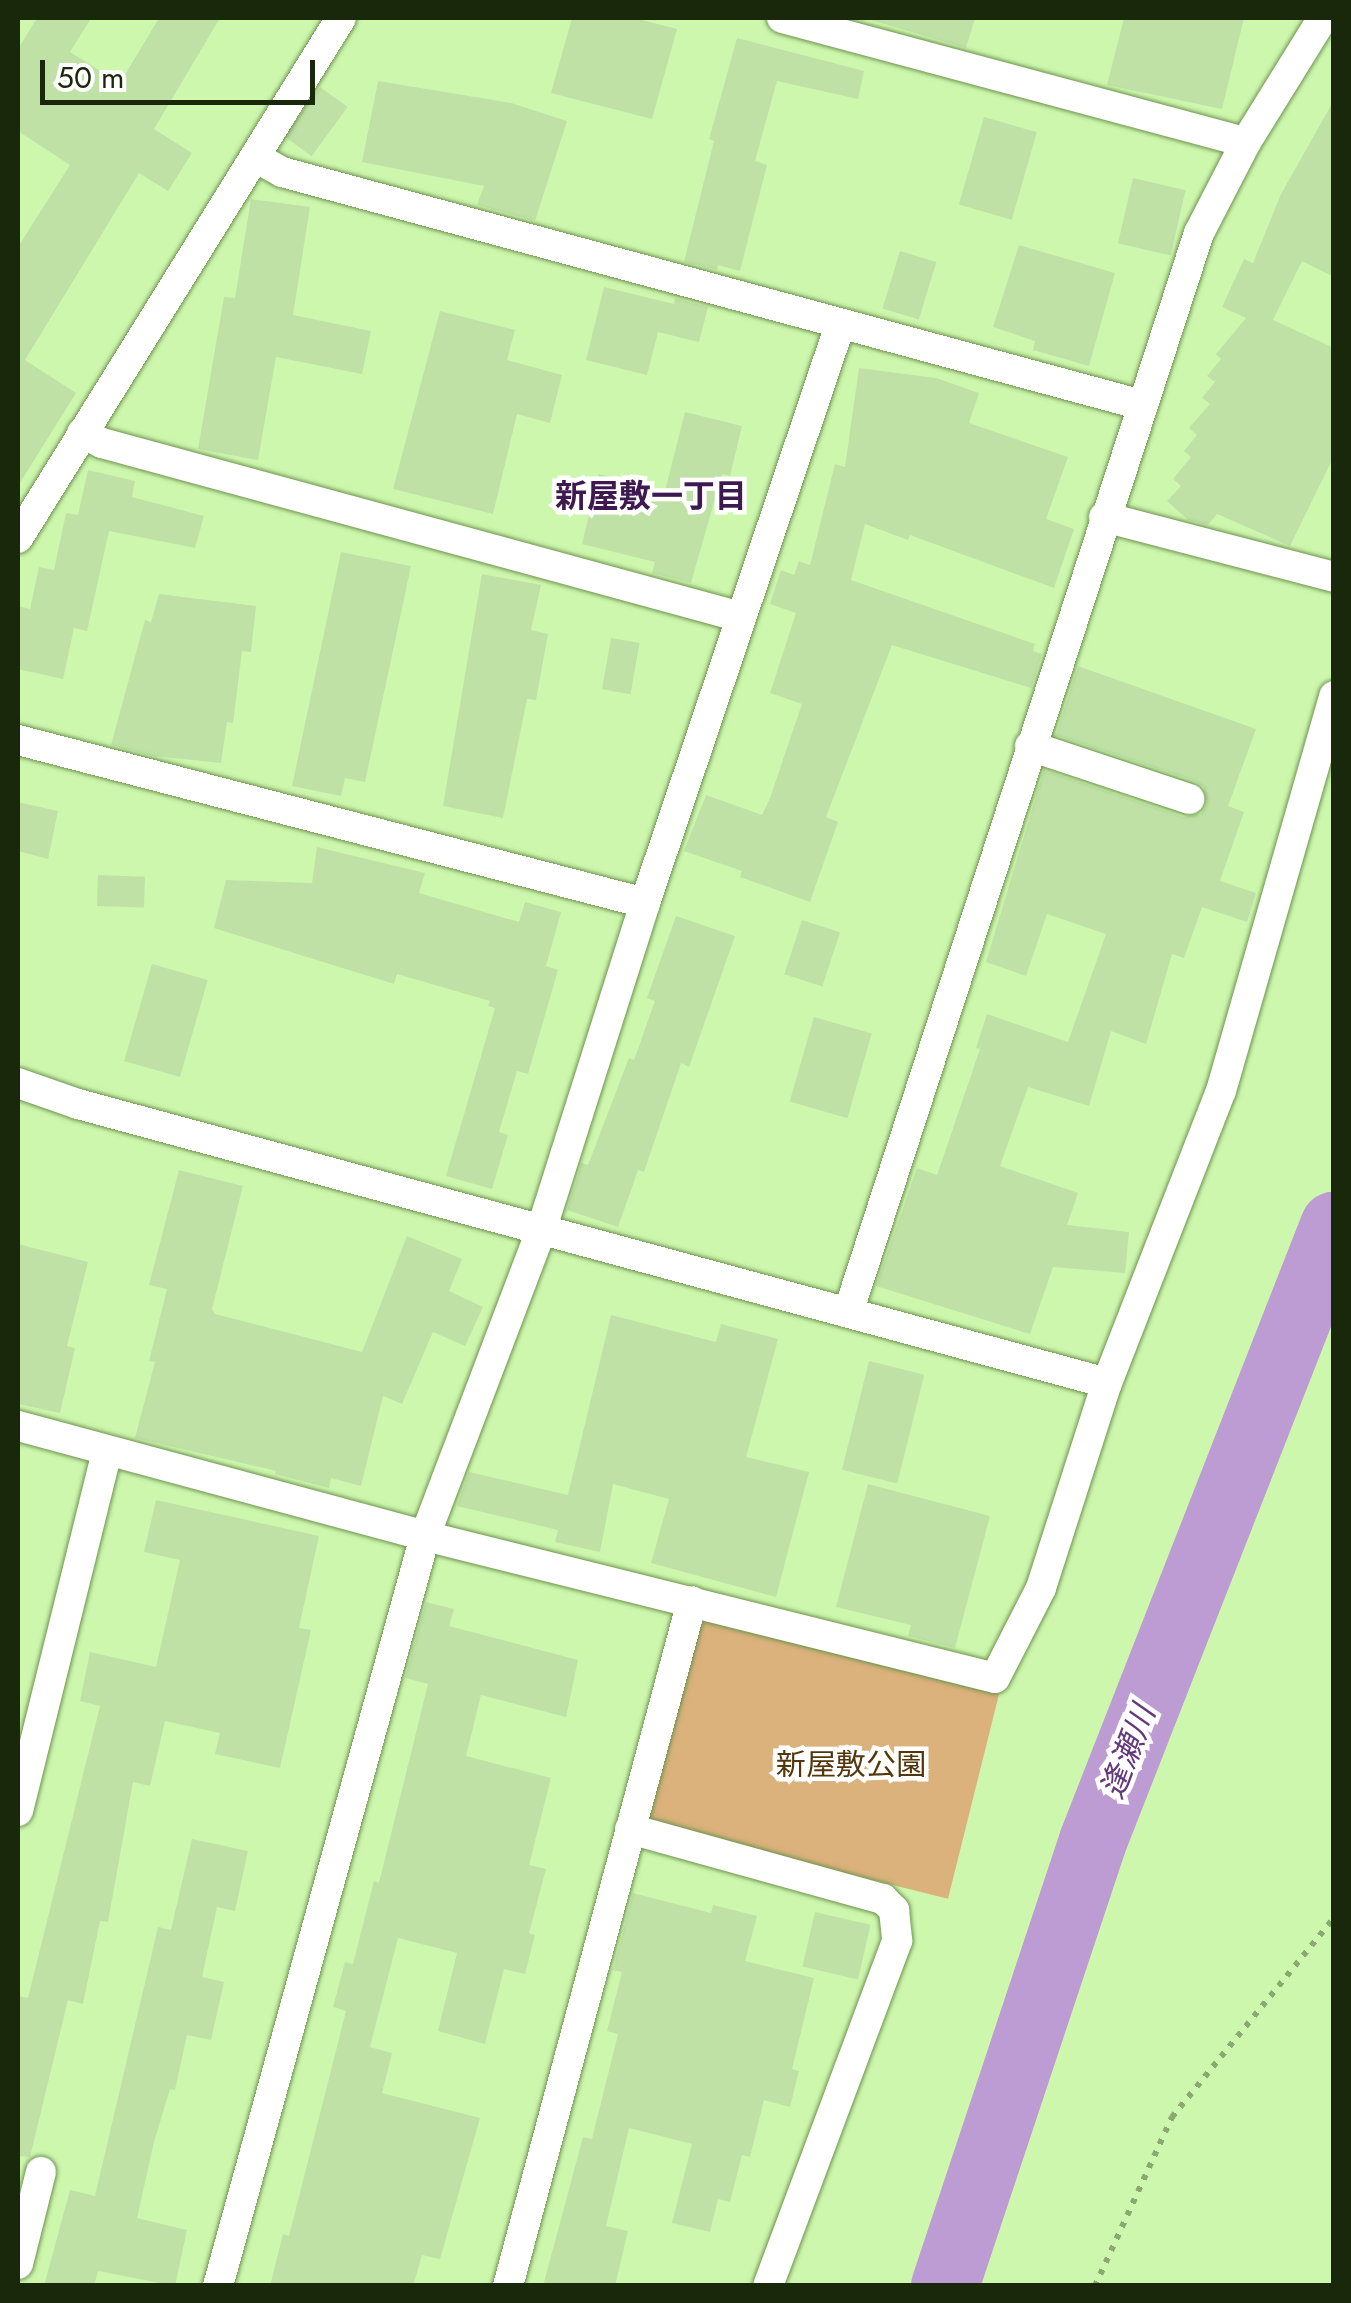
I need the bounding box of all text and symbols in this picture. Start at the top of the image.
scale bar [45,40,320,102]
text: 50 m [57,56,124,99]
district label: 新屋敷一丁目 [555,477,747,515]
water label: 逢瀬川 [1093,1700,1163,1804]
park label: 新屋敷公園 [776,1747,926,1783]

